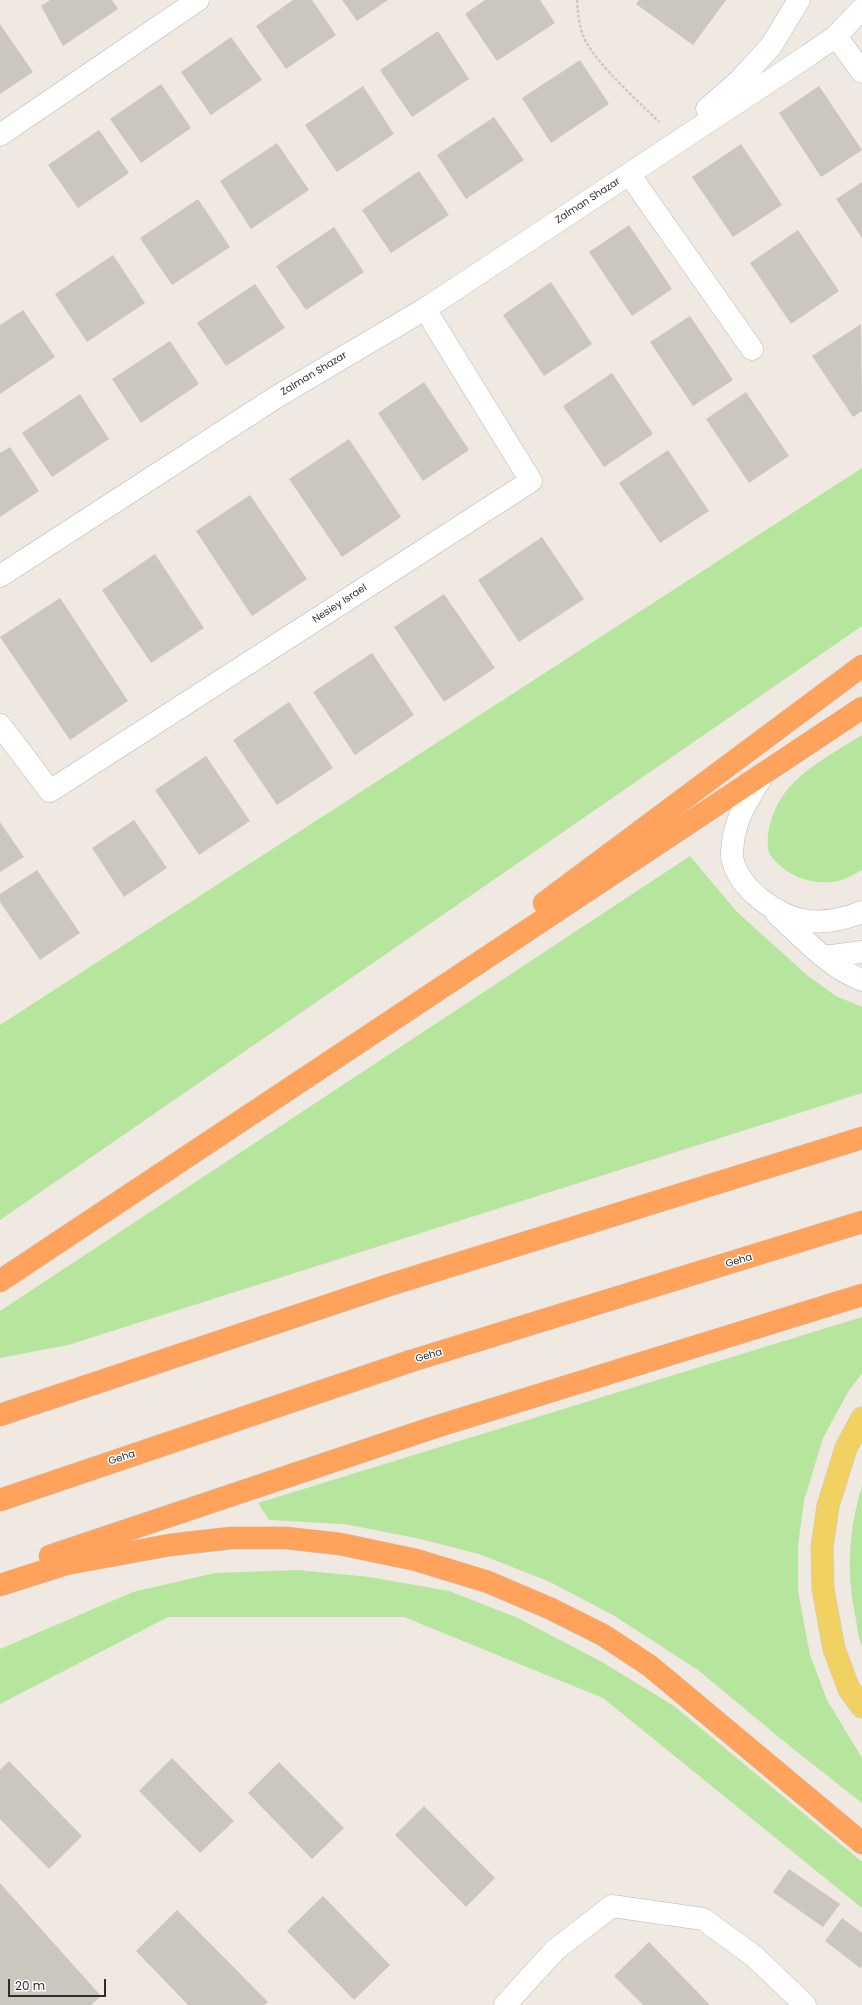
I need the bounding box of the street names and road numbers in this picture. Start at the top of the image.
street label: Zalman Shazar [553,176,623,226]
street label: Zalman Shazar [279,350,349,398]
street label: Nesiey Israel [311,582,369,626]
street label: Geha [724,1251,754,1271]
street label: Geha [414,1346,444,1366]
street label: Geha [107,1448,137,1468]

